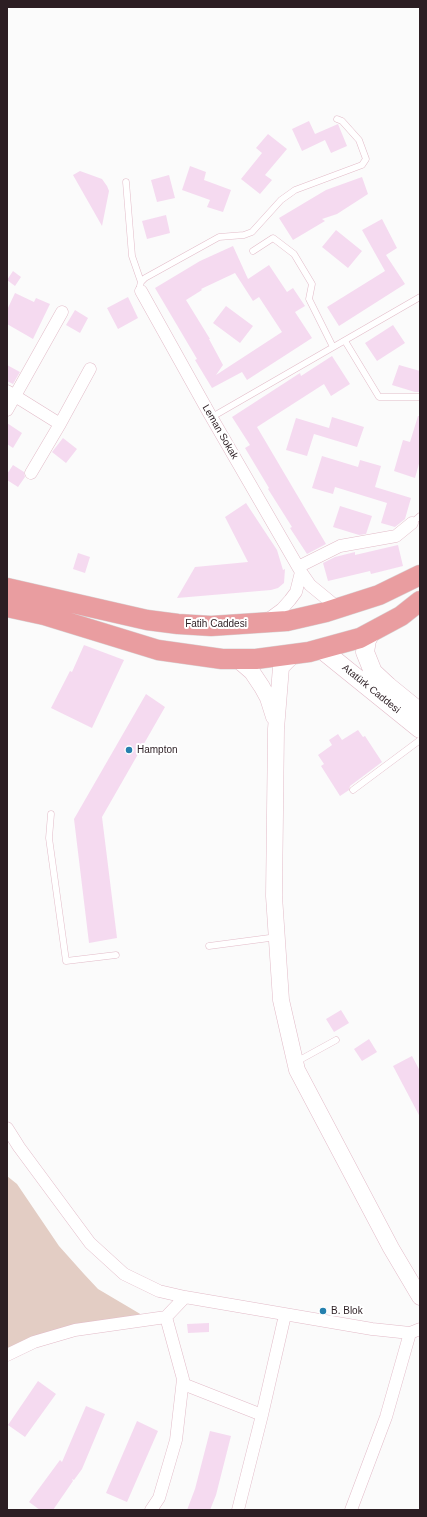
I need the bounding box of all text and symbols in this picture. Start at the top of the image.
street label: Leman Sokak [200,403,240,461]
street label: Fatih Caddesi [185,618,247,630]
street label: Atatürk Caddesi [340,662,402,716]
place label: Hampton [137,744,178,756]
marker: Hampton [124,745,134,755]
place label: B. Blok [331,1305,363,1317]
marker: B. Blok [318,1306,328,1316]

